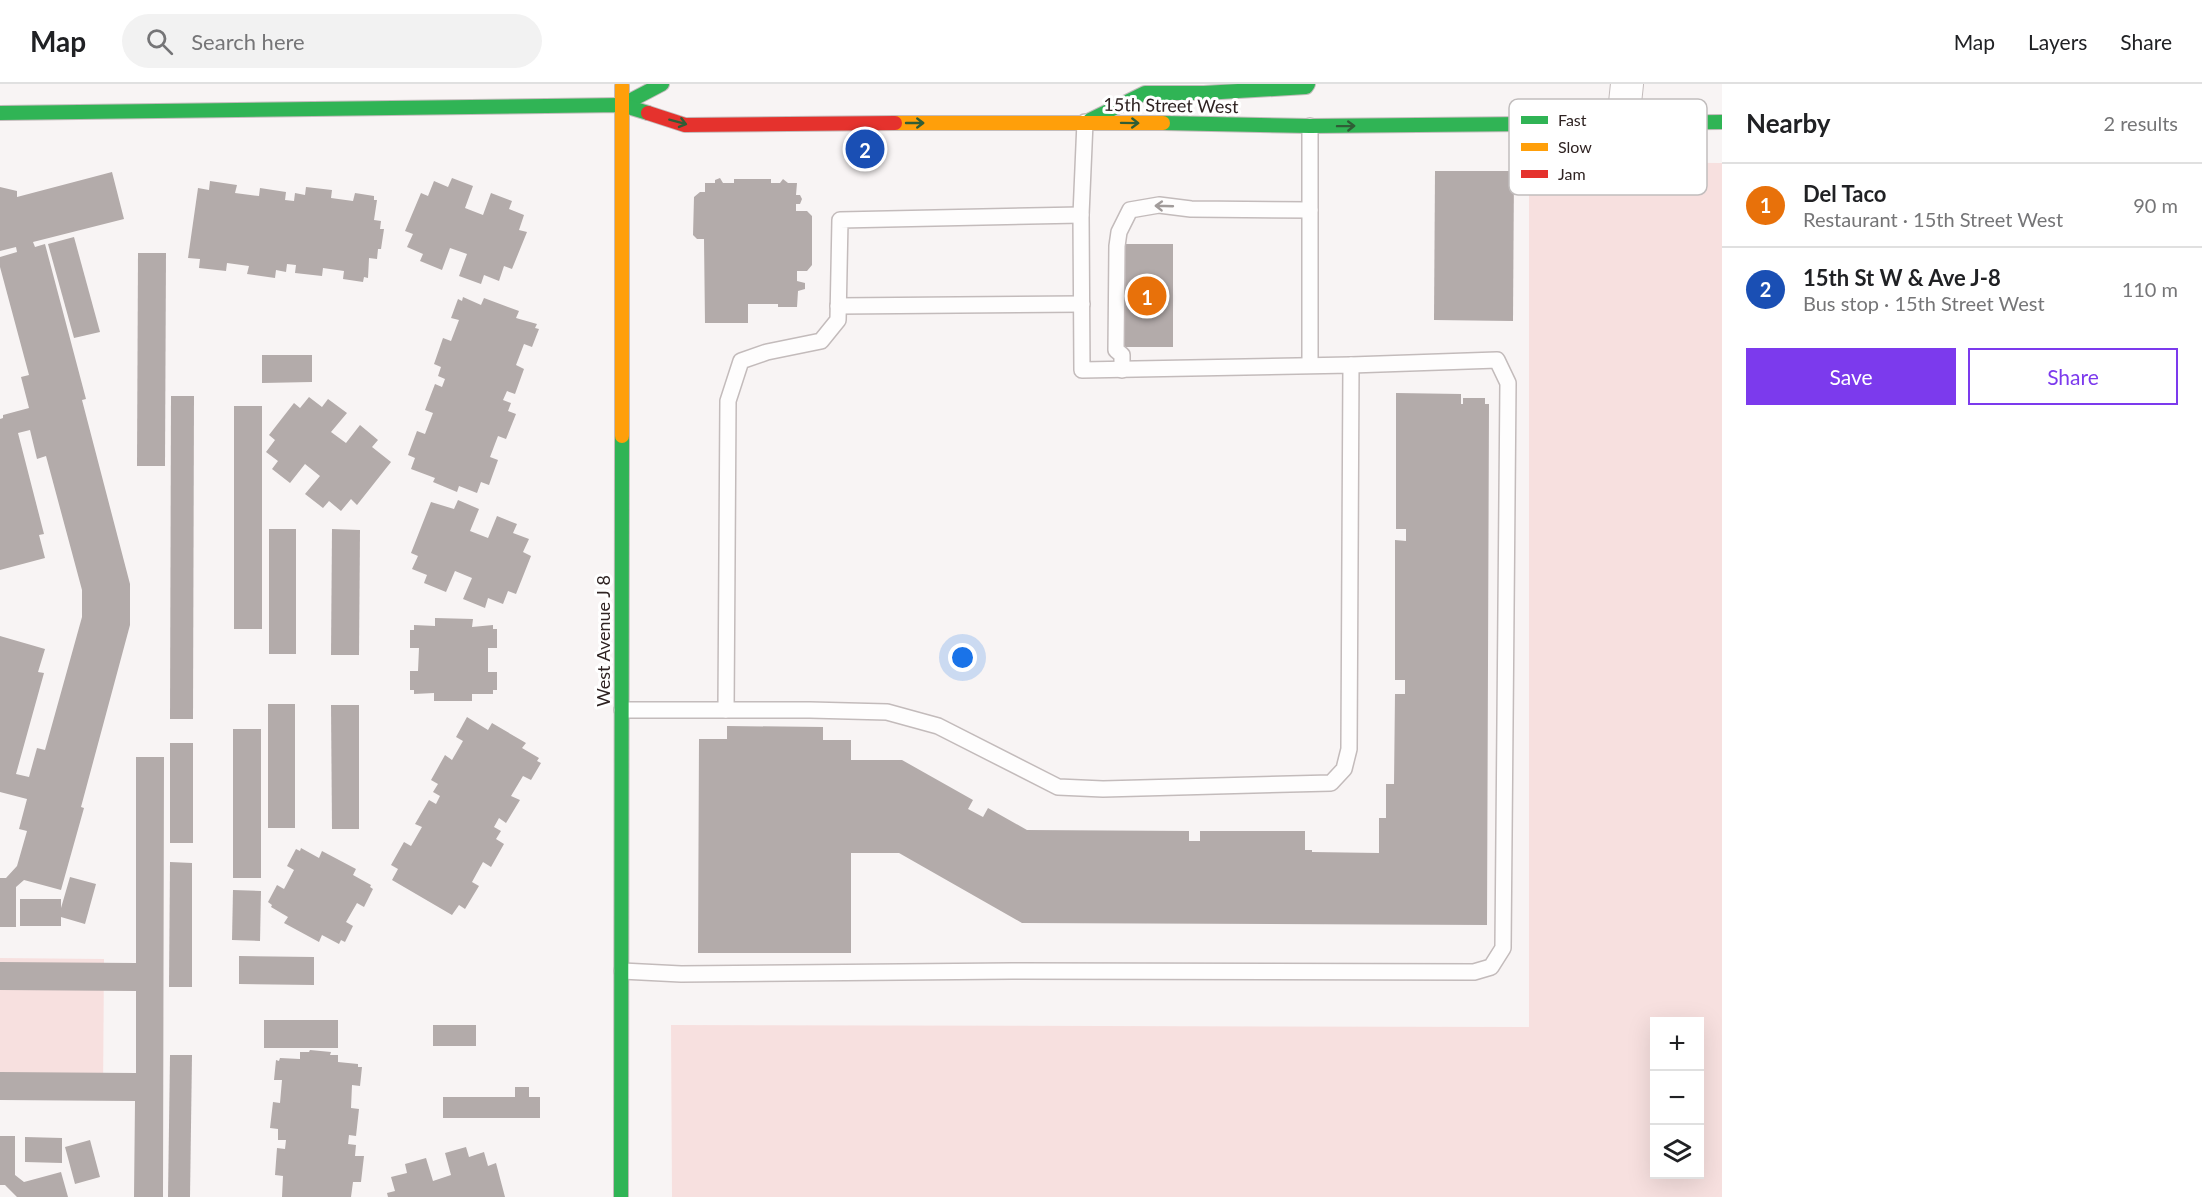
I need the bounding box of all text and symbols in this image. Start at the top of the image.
search box [122,14,542,68]
text: Map [30,24,86,58]
icon: search [143,25,176,58]
text: Search here [191,28,305,55]
text: Map [1954,29,1995,54]
text: Layers [2028,29,2087,54]
text: Share [2120,29,2172,54]
street label: 15th Street West [1103,93,1239,117]
legend [1509,99,1707,195]
text: Nearby [1746,107,1831,139]
text: Fast [1558,110,1587,129]
text: 2 results [2103,111,2178,135]
one-way arrow [668,117,687,128]
one-way arrow [904,117,924,129]
one-way arrow [1120,117,1140,129]
one-way arrow [1336,120,1356,132]
pin: 2 [846,126,884,172]
text: Slow [1558,137,1592,156]
text: Jam [1558,164,1586,183]
text: Del Taco [1803,180,1886,207]
text: 1 [1760,193,1771,217]
text: 90 m [2133,193,2178,217]
one-way arrow [1154,201,1174,212]
text: Restaurant · 15th Street West [1803,207,2063,231]
text: 15th St W & Ave J-8 [1803,264,2001,291]
pin: 1 [1128,274,1166,318]
text: 2 [1760,277,1771,301]
text: 110 m [2122,277,2178,301]
text: Bus stop · 15th Street West [1803,291,2045,315]
button: Save [1746,348,1956,405]
button: Share [1968,348,2178,405]
street label: West Avenue J 8 [592,575,614,707]
your location [948,643,977,672]
map controls [1650,1017,1704,1179]
button: + [1650,1017,1704,1071]
button: − [1650,1071,1704,1125]
button: layers [1650,1125,1704,1179]

